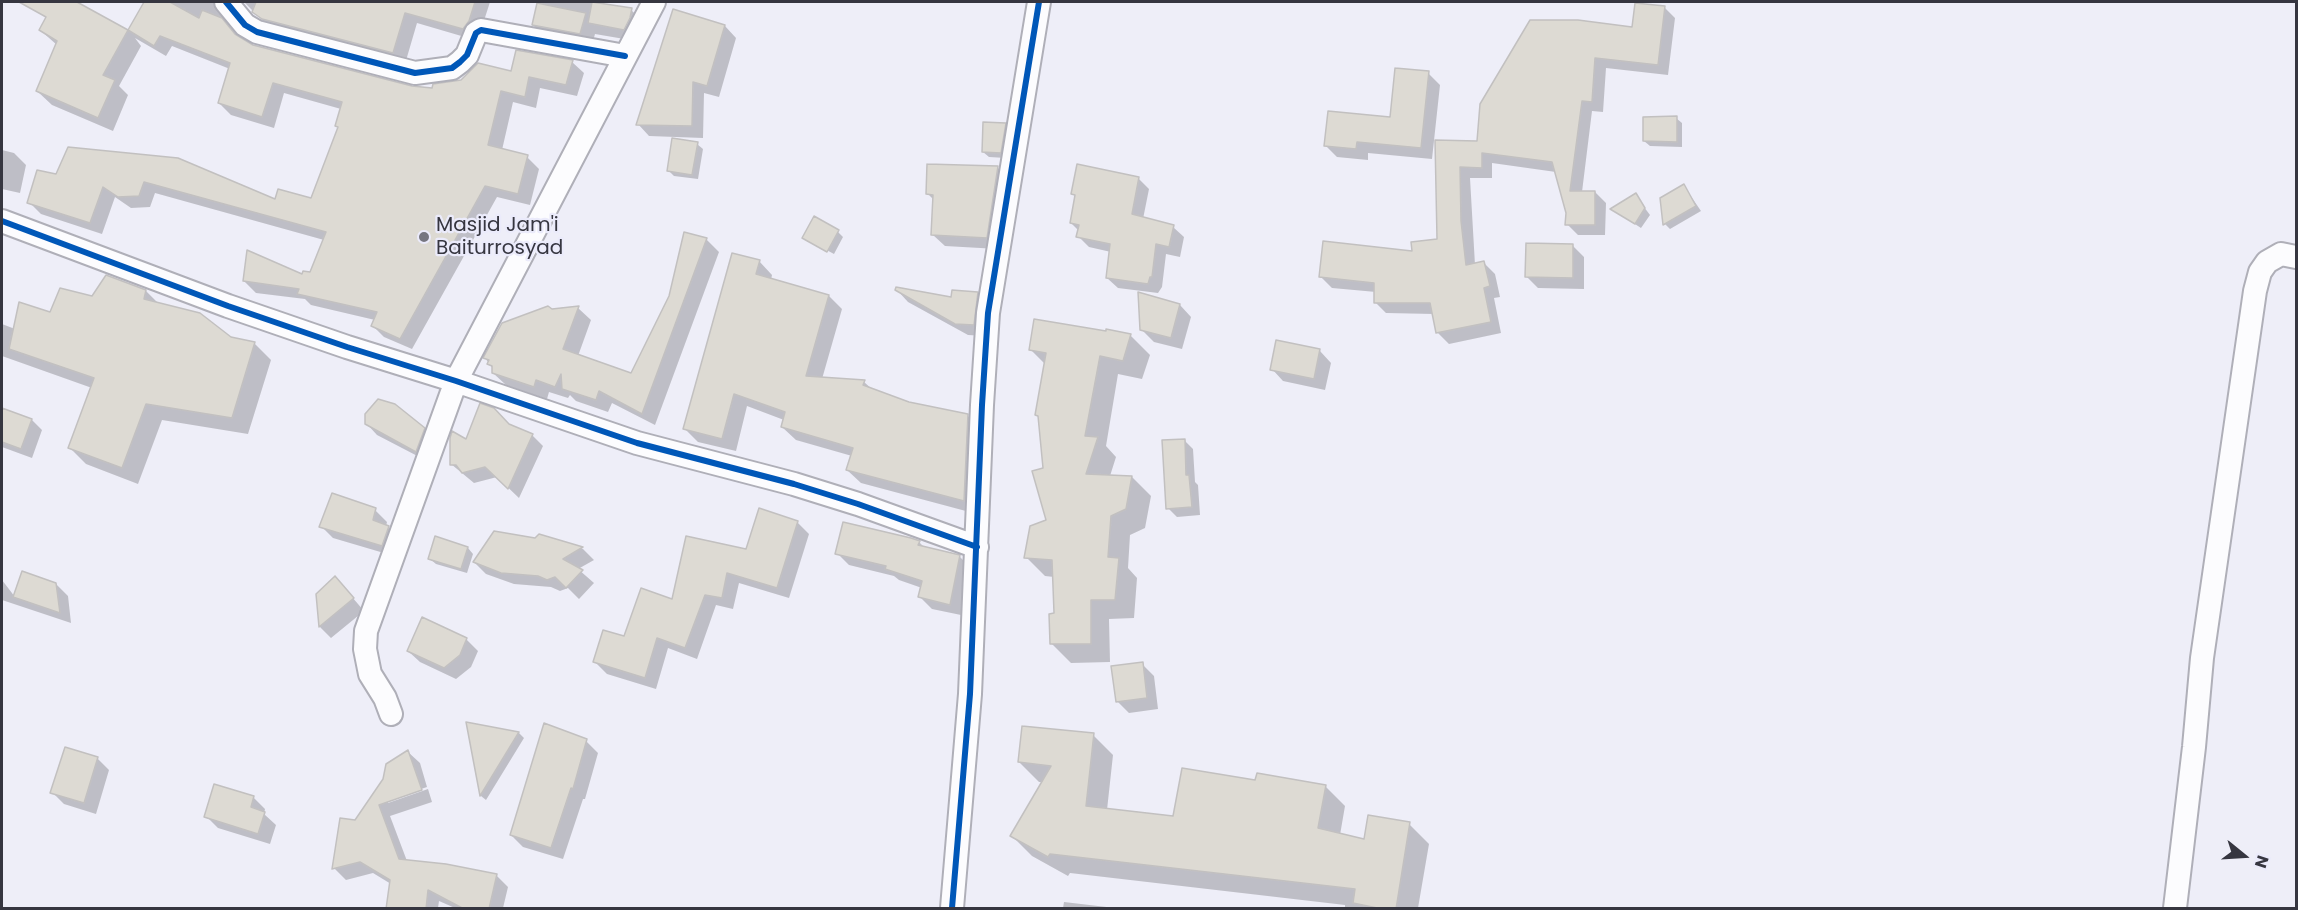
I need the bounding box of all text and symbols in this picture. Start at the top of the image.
place label: Masjid Jam'i Baiturrosyad [436,214,563,261]
marker: Masjid Jam'i Baiturrosyad [417,230,431,244]
north arrow [2214,826,2274,886]
text: N [2249,852,2274,871]

